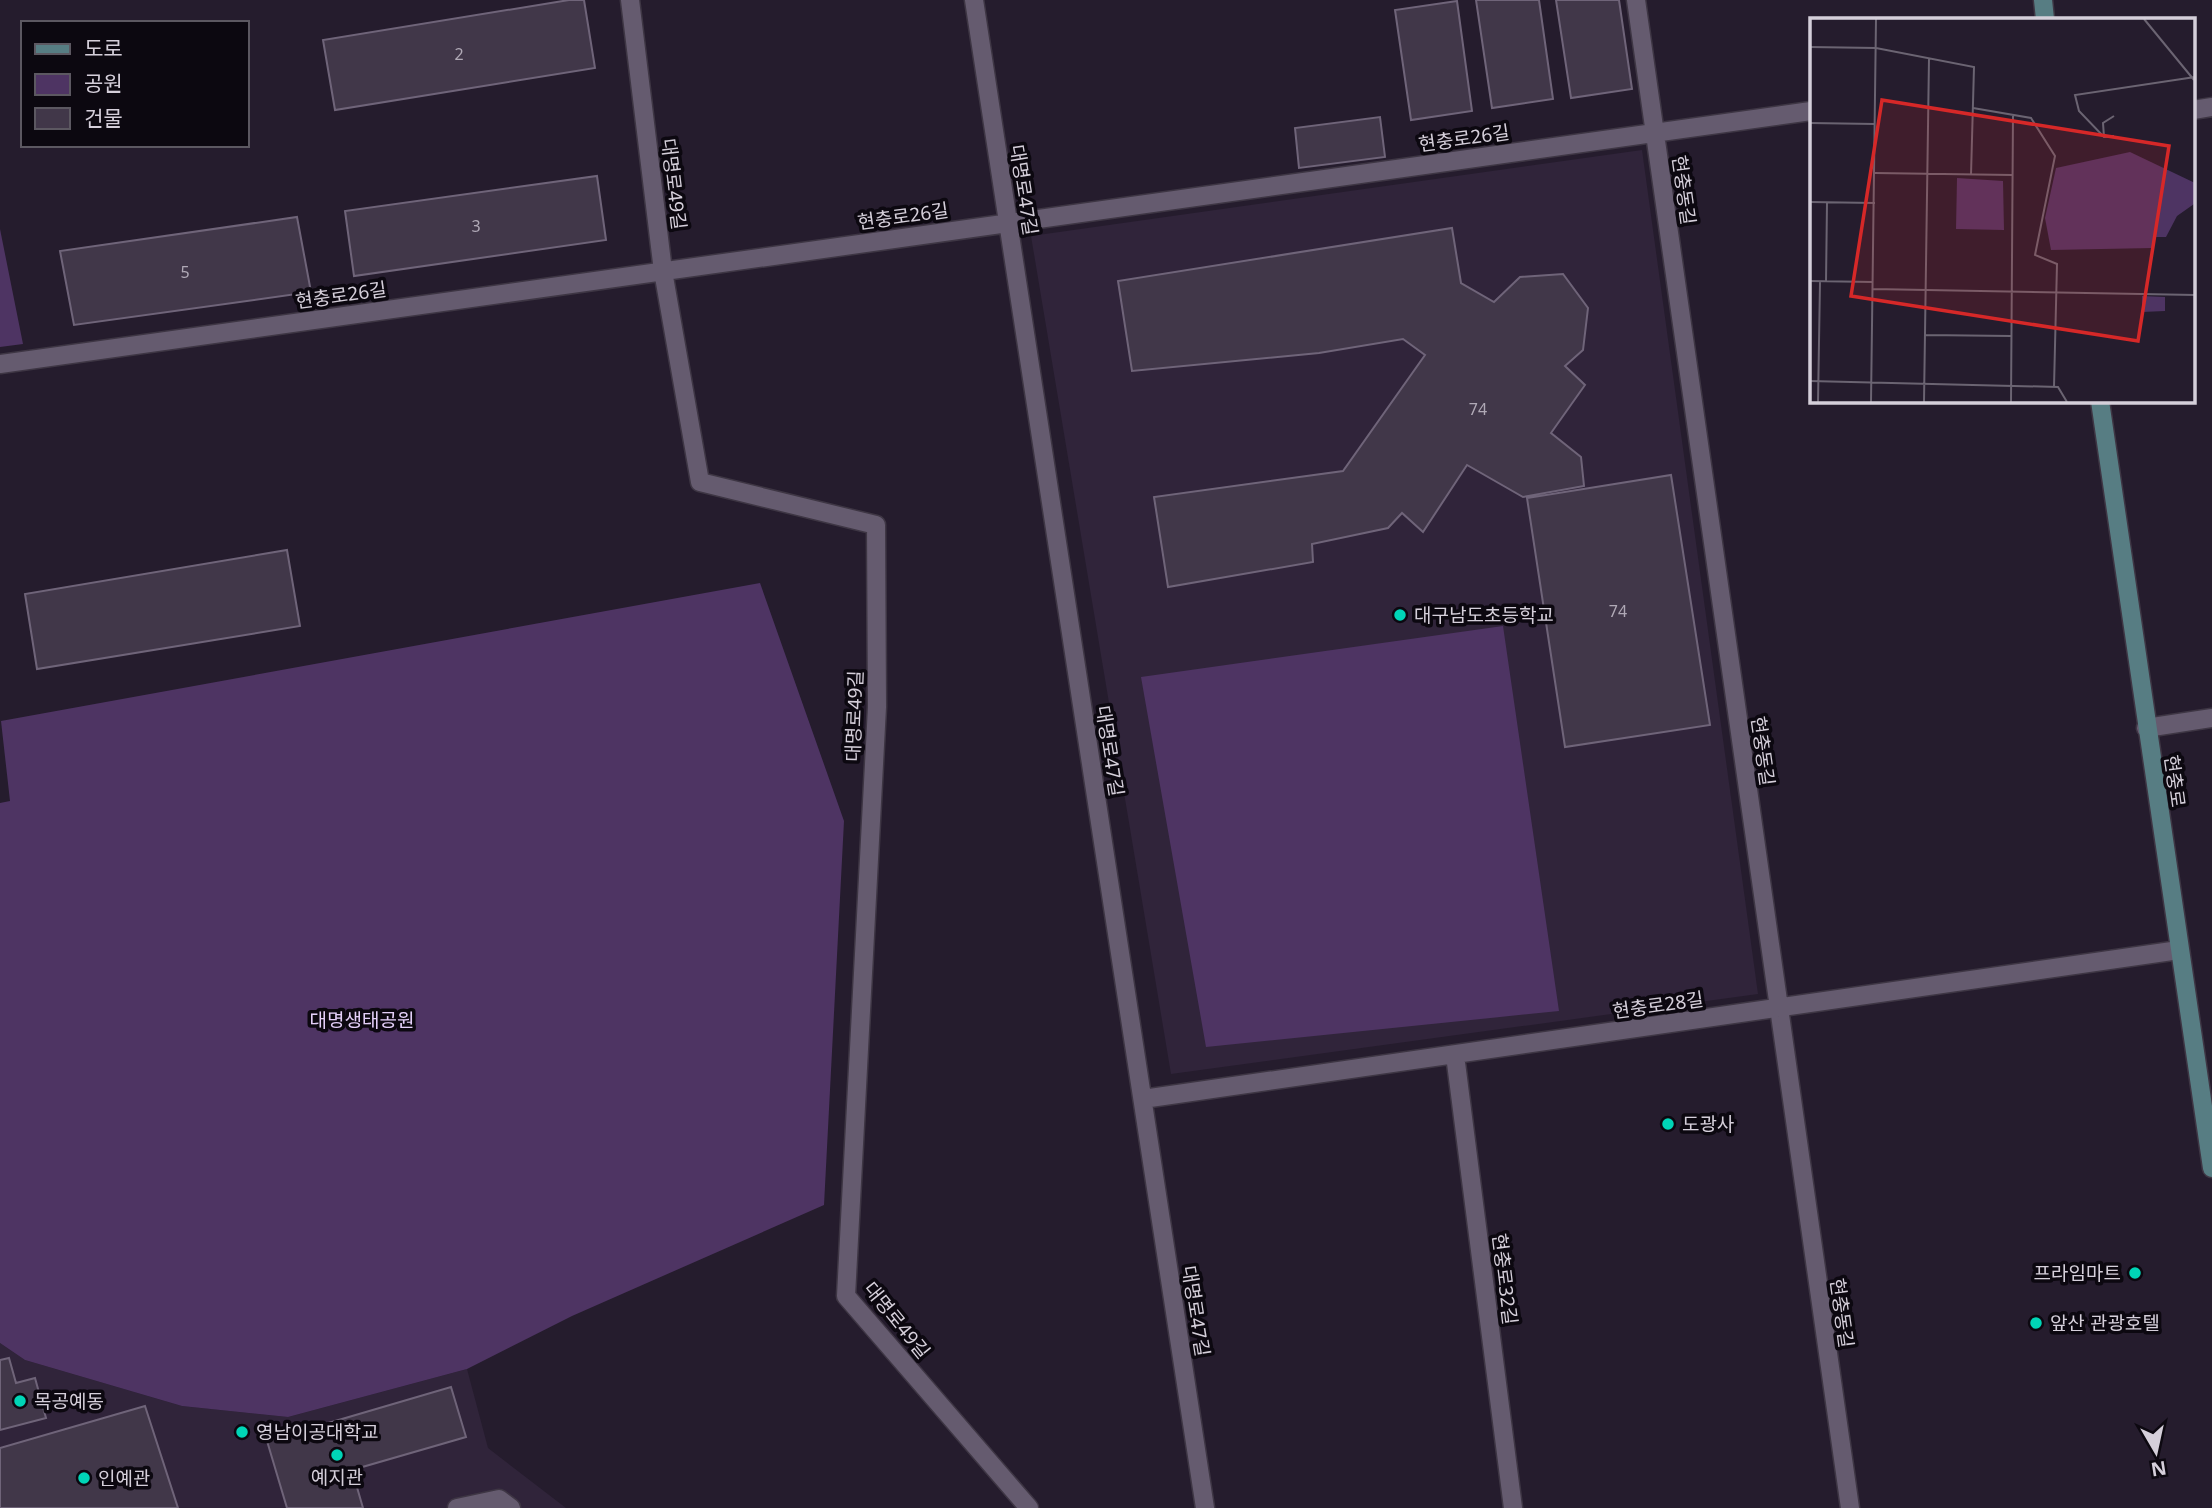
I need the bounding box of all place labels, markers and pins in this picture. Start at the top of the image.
place label: 대구남도초등학교 [1414,602,1554,628]
marker: 대구남도초등학교 [1392,607,1408,623]
place label: 도광사 [1682,1111,1734,1137]
marker: 도광사 [1660,1116,1676,1132]
place label: 프라임마트 [2034,1260,2121,1286]
marker: 프라임마트 [2127,1265,2143,1281]
place label: 앞산 관광호텔 [2050,1310,2160,1336]
marker: 앞산 관광호텔 [2028,1315,2044,1331]
place label: 목공예동 [34,1388,104,1414]
marker: 목공예동 [12,1393,28,1409]
place label: 영남이공대학교 [256,1419,378,1445]
marker: 영남이공대학교 [234,1424,250,1440]
marker: 예지관 [329,1447,345,1463]
place label: 예지관 [311,1464,363,1490]
place label: 인예관 [98,1465,150,1491]
marker: 인예관 [76,1470,92,1486]

